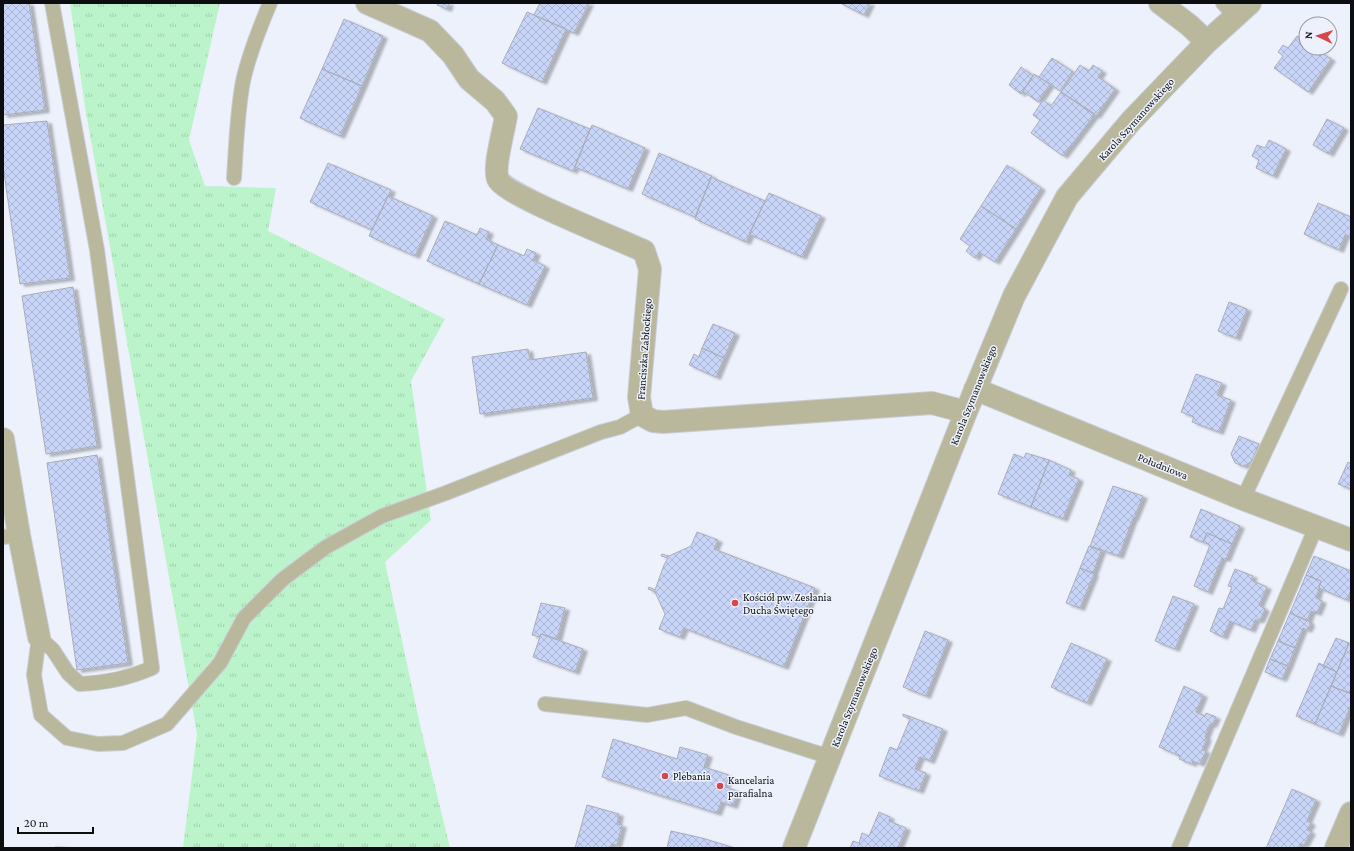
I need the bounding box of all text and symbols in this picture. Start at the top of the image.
north arrow [1298,16,1338,56]
text: N [1302,31,1314,39]
street label: Karola Szymanowskiego [1096,75,1177,163]
street label: Franciszka Zabłockiego [634,297,655,400]
street label: Karola Szymanowskiego [947,343,1000,447]
street label: Południowa [1136,451,1190,481]
place label: Kościół pw. Zesłania Ducha Świętego [743,591,832,617]
marker: Kościół pw. Zesłania Ducha Świętego [730,598,740,608]
street label: Karola Szymanowskiego [828,645,881,749]
place label: Plebania [673,770,711,782]
marker: Plebania [660,771,670,781]
place label: Kancelaria parafialna [728,774,774,800]
marker: Kancelaria parafialna [715,781,725,791]
scale bar [18,809,93,835]
text: 20 m [24,816,49,830]

